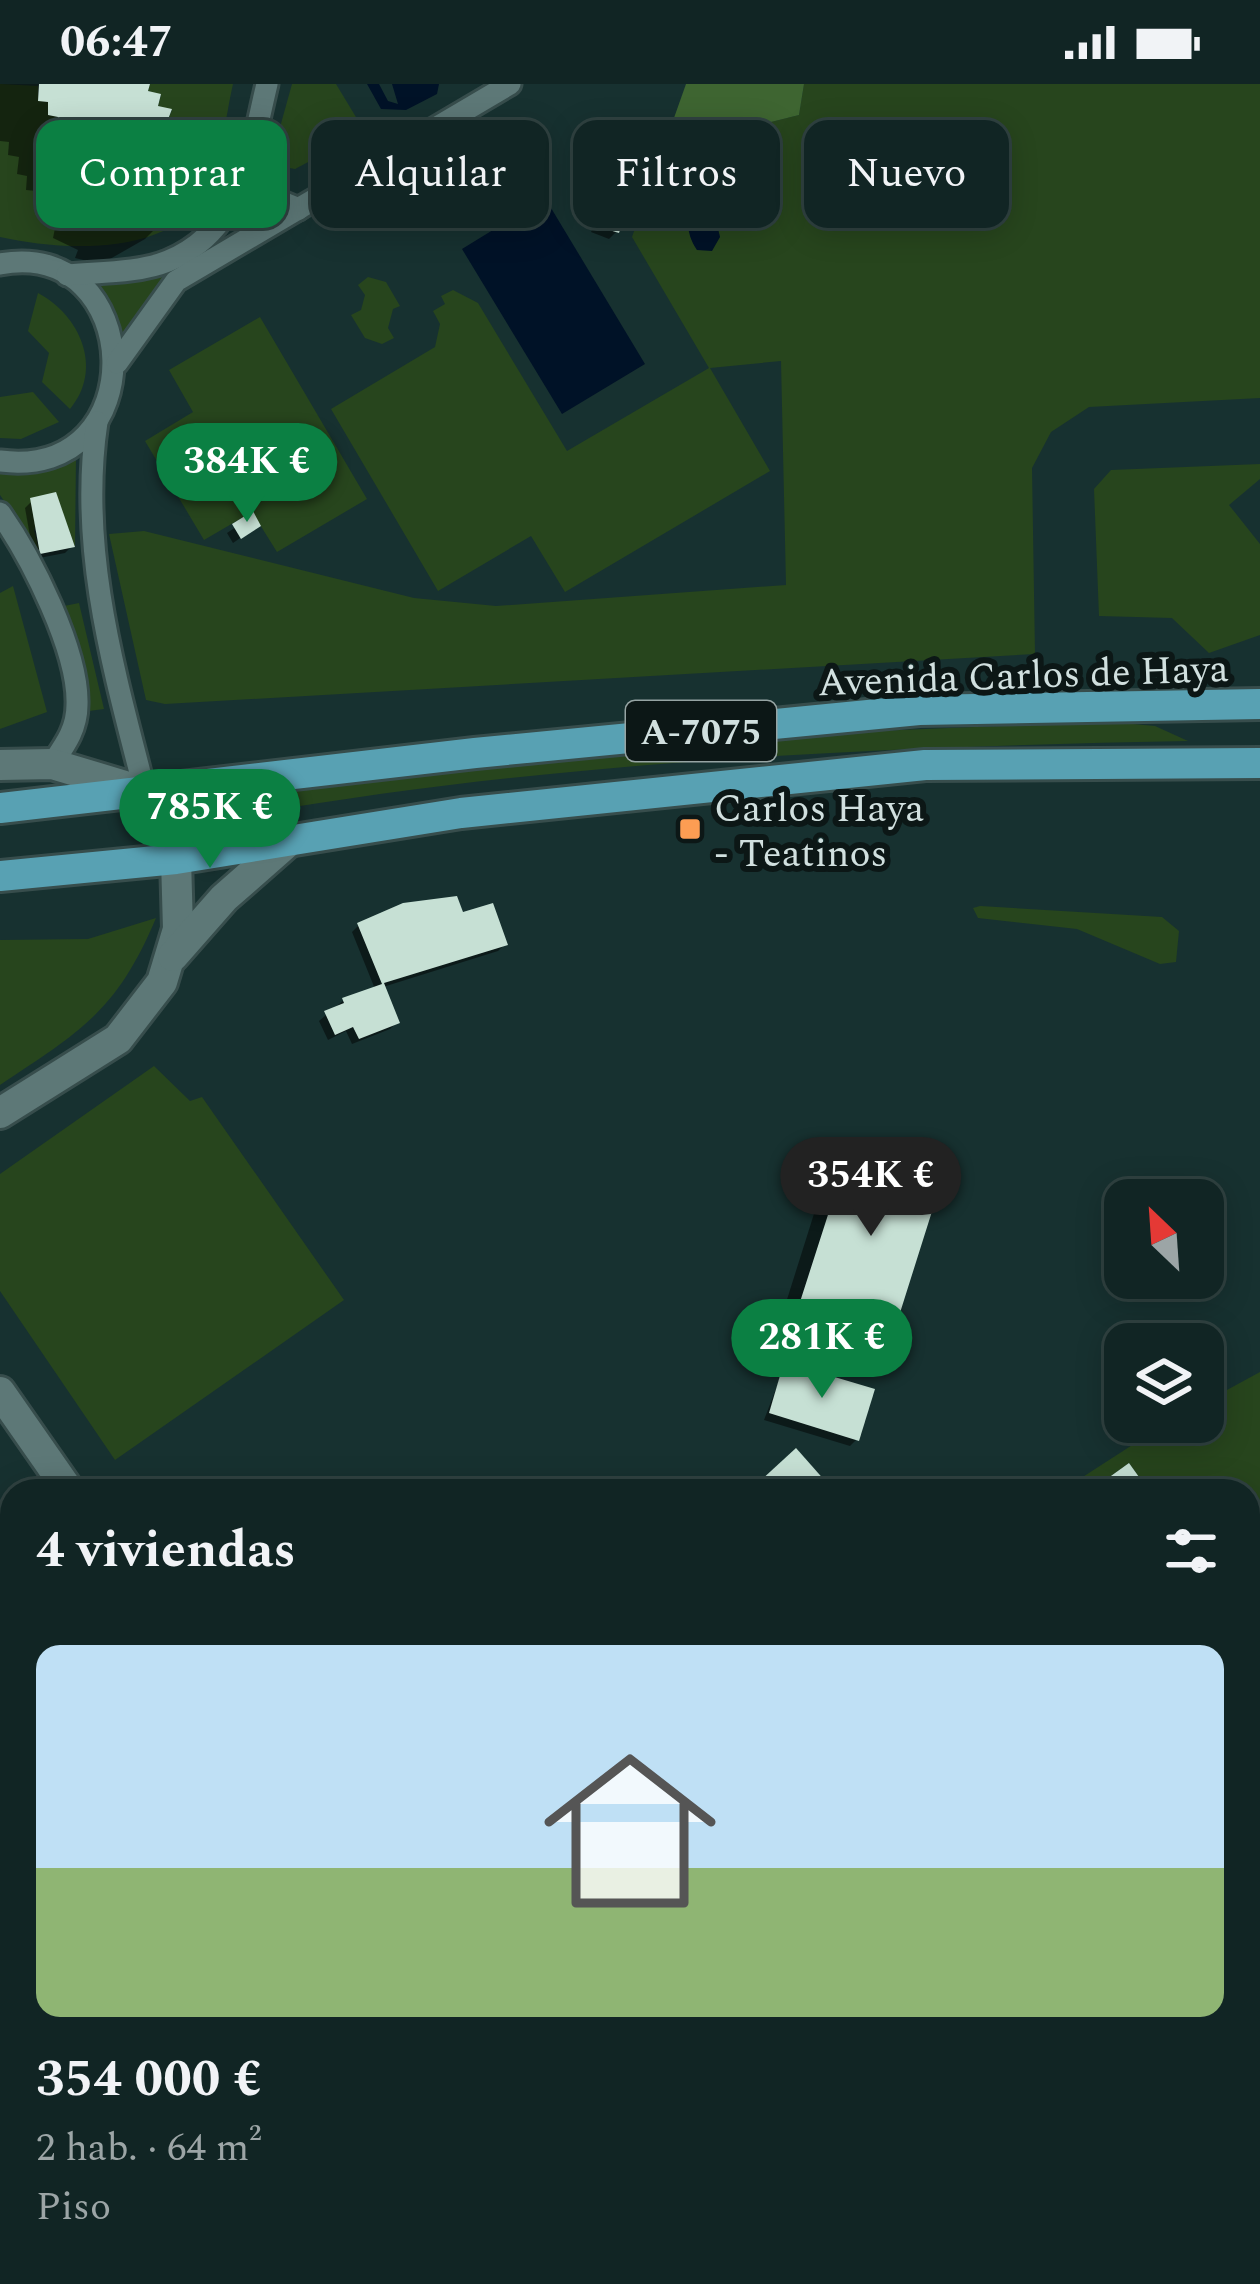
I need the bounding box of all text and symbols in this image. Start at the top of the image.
text: 06:47 [60,8,173,77]
chip: Comprar [36,120,287,228]
chip: Alquilar [311,120,549,228]
chip: Filtros [573,120,780,228]
chip: Nuevo [804,120,1009,228]
pin: 384K € [149,423,345,525]
text: 384K € [183,432,311,491]
street label: Avenida Carlos de Haya [817,640,1230,713]
road number: A-7075 [626,701,776,761]
pin: 785K € [112,769,308,871]
text: 785K € [146,778,274,837]
place label: Carlos Haya - Teatinos [714,780,924,884]
marker: Carlos Haya - Teatinos [677,816,703,842]
pin: 354K € [773,1137,969,1239]
text: 354K € [807,1146,935,1205]
north arrow [1104,1179,1224,1299]
map controls [1104,1179,1224,1443]
pin: 281K € [724,1299,920,1401]
text: 281K € [758,1308,886,1367]
button: layers [1104,1323,1224,1443]
text: 4 viviendas [36,1512,296,1590]
icon: filters [1158,1518,1224,1584]
icon: home [522,1723,738,1939]
text: 354 000 € [36,2041,262,2119]
text: 2 hab. · 64 m² [36,2119,262,2178]
text: Piso [36,2178,111,2237]

